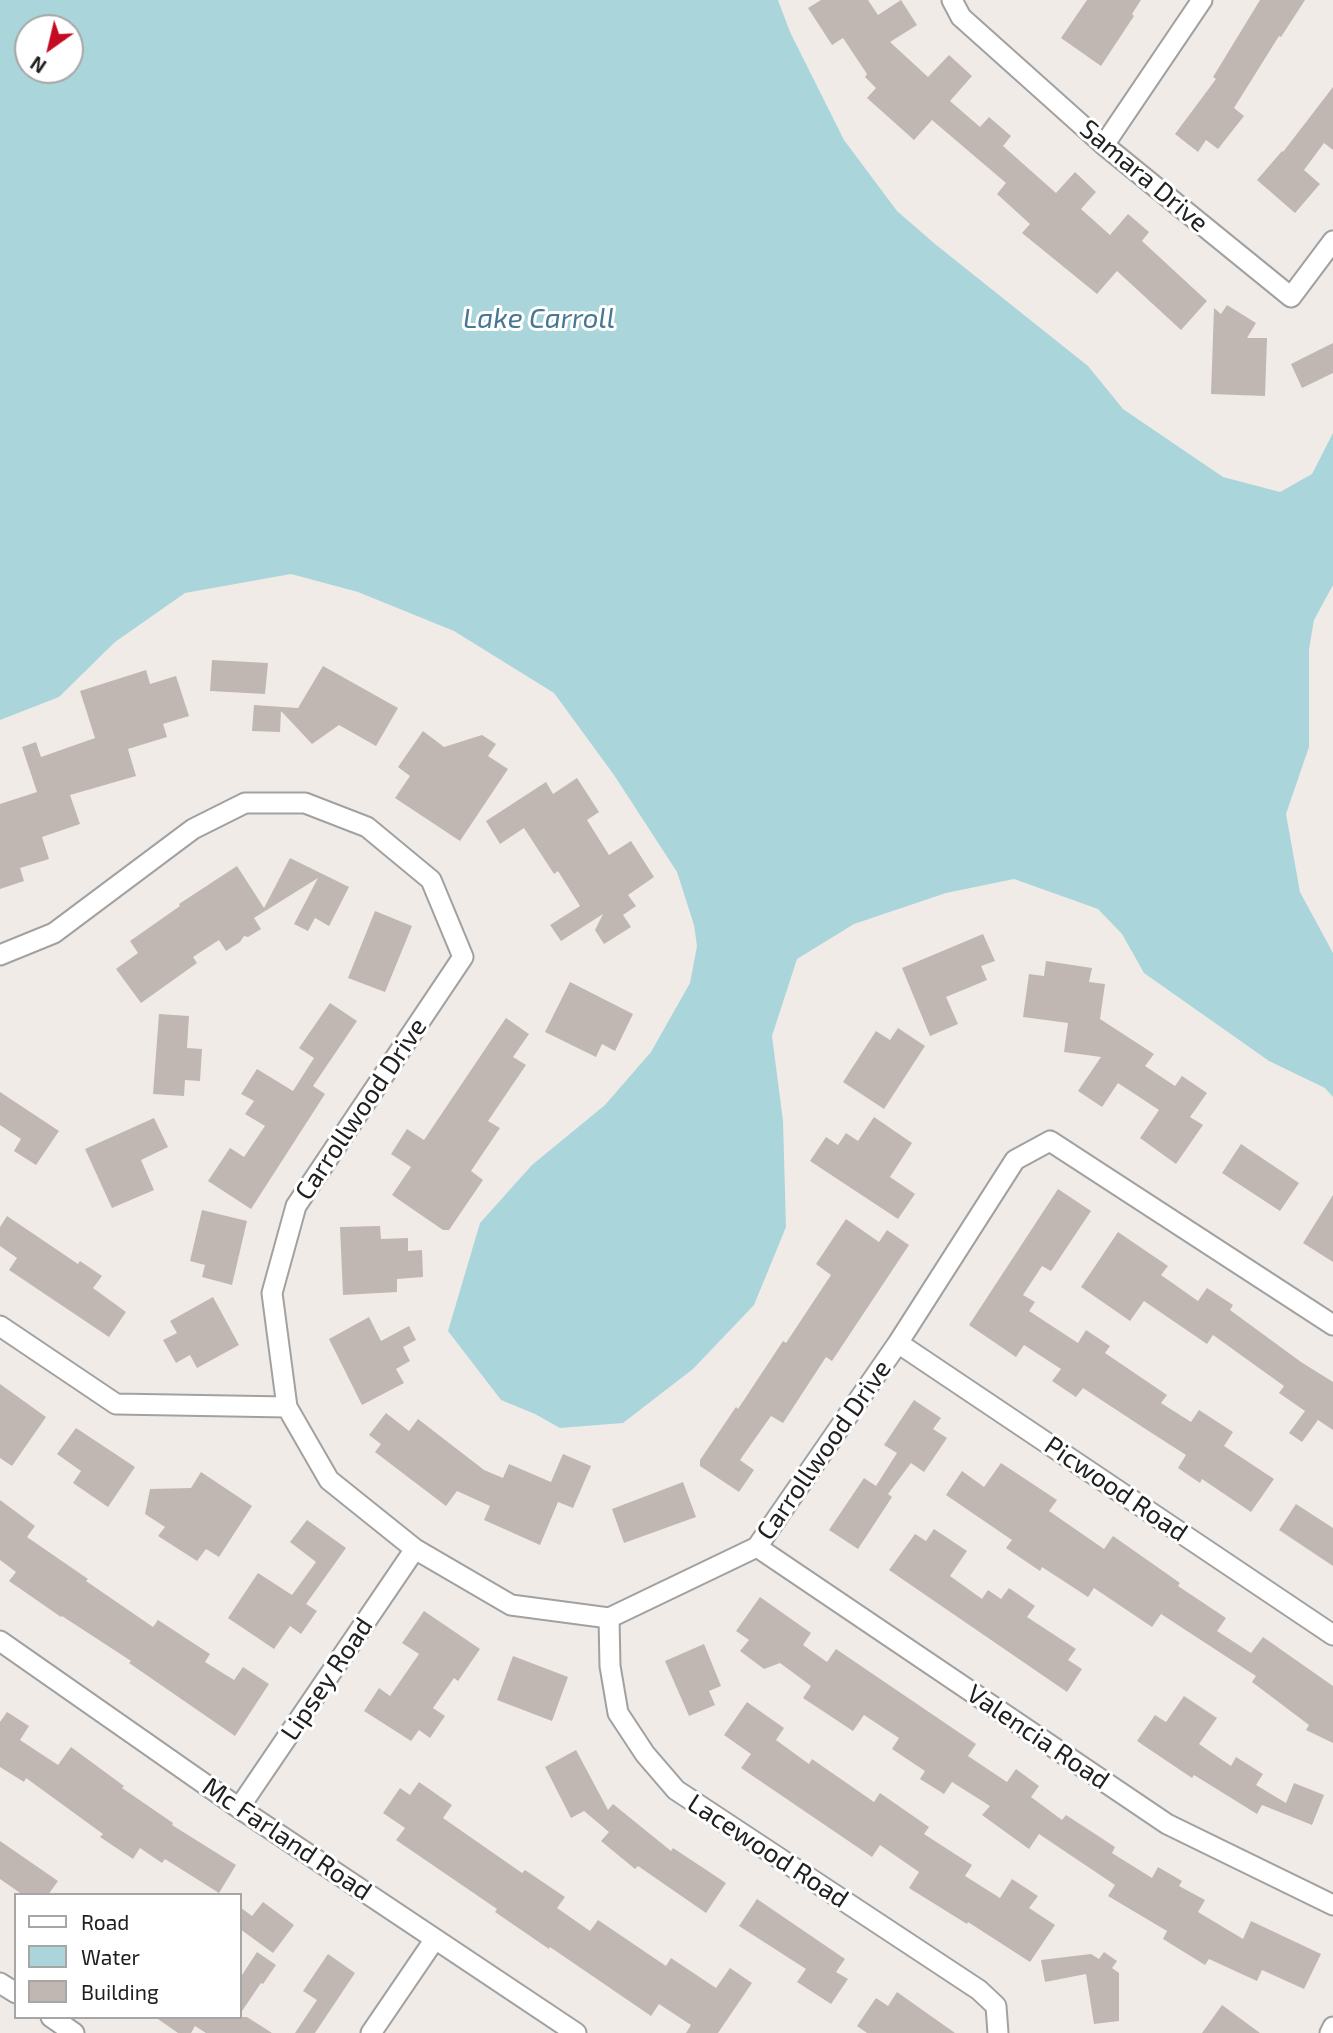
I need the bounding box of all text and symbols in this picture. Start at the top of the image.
north arrow [14,14,84,84]
text: N [26,52,50,79]
street label: Samara Drive [1073,113,1215,239]
water label: Lake Carroll [463,302,615,336]
street label: Carrollwood Drive [289,1012,433,1206]
street label: Carrollwood Drive [750,1354,898,1546]
street label: Picwood Road [1038,1430,1194,1548]
street label: Lipsey Road [275,1612,379,1746]
street label: Valencia Road [961,1678,1115,1796]
street label: Mc Farland Road [197,1771,377,1907]
street label: Lacewood Road [682,1787,854,1915]
legend [14,1893,242,2019]
text: Road [81,1909,129,1934]
text: Water [81,1944,140,1969]
text: Building [81,1979,159,2004]

